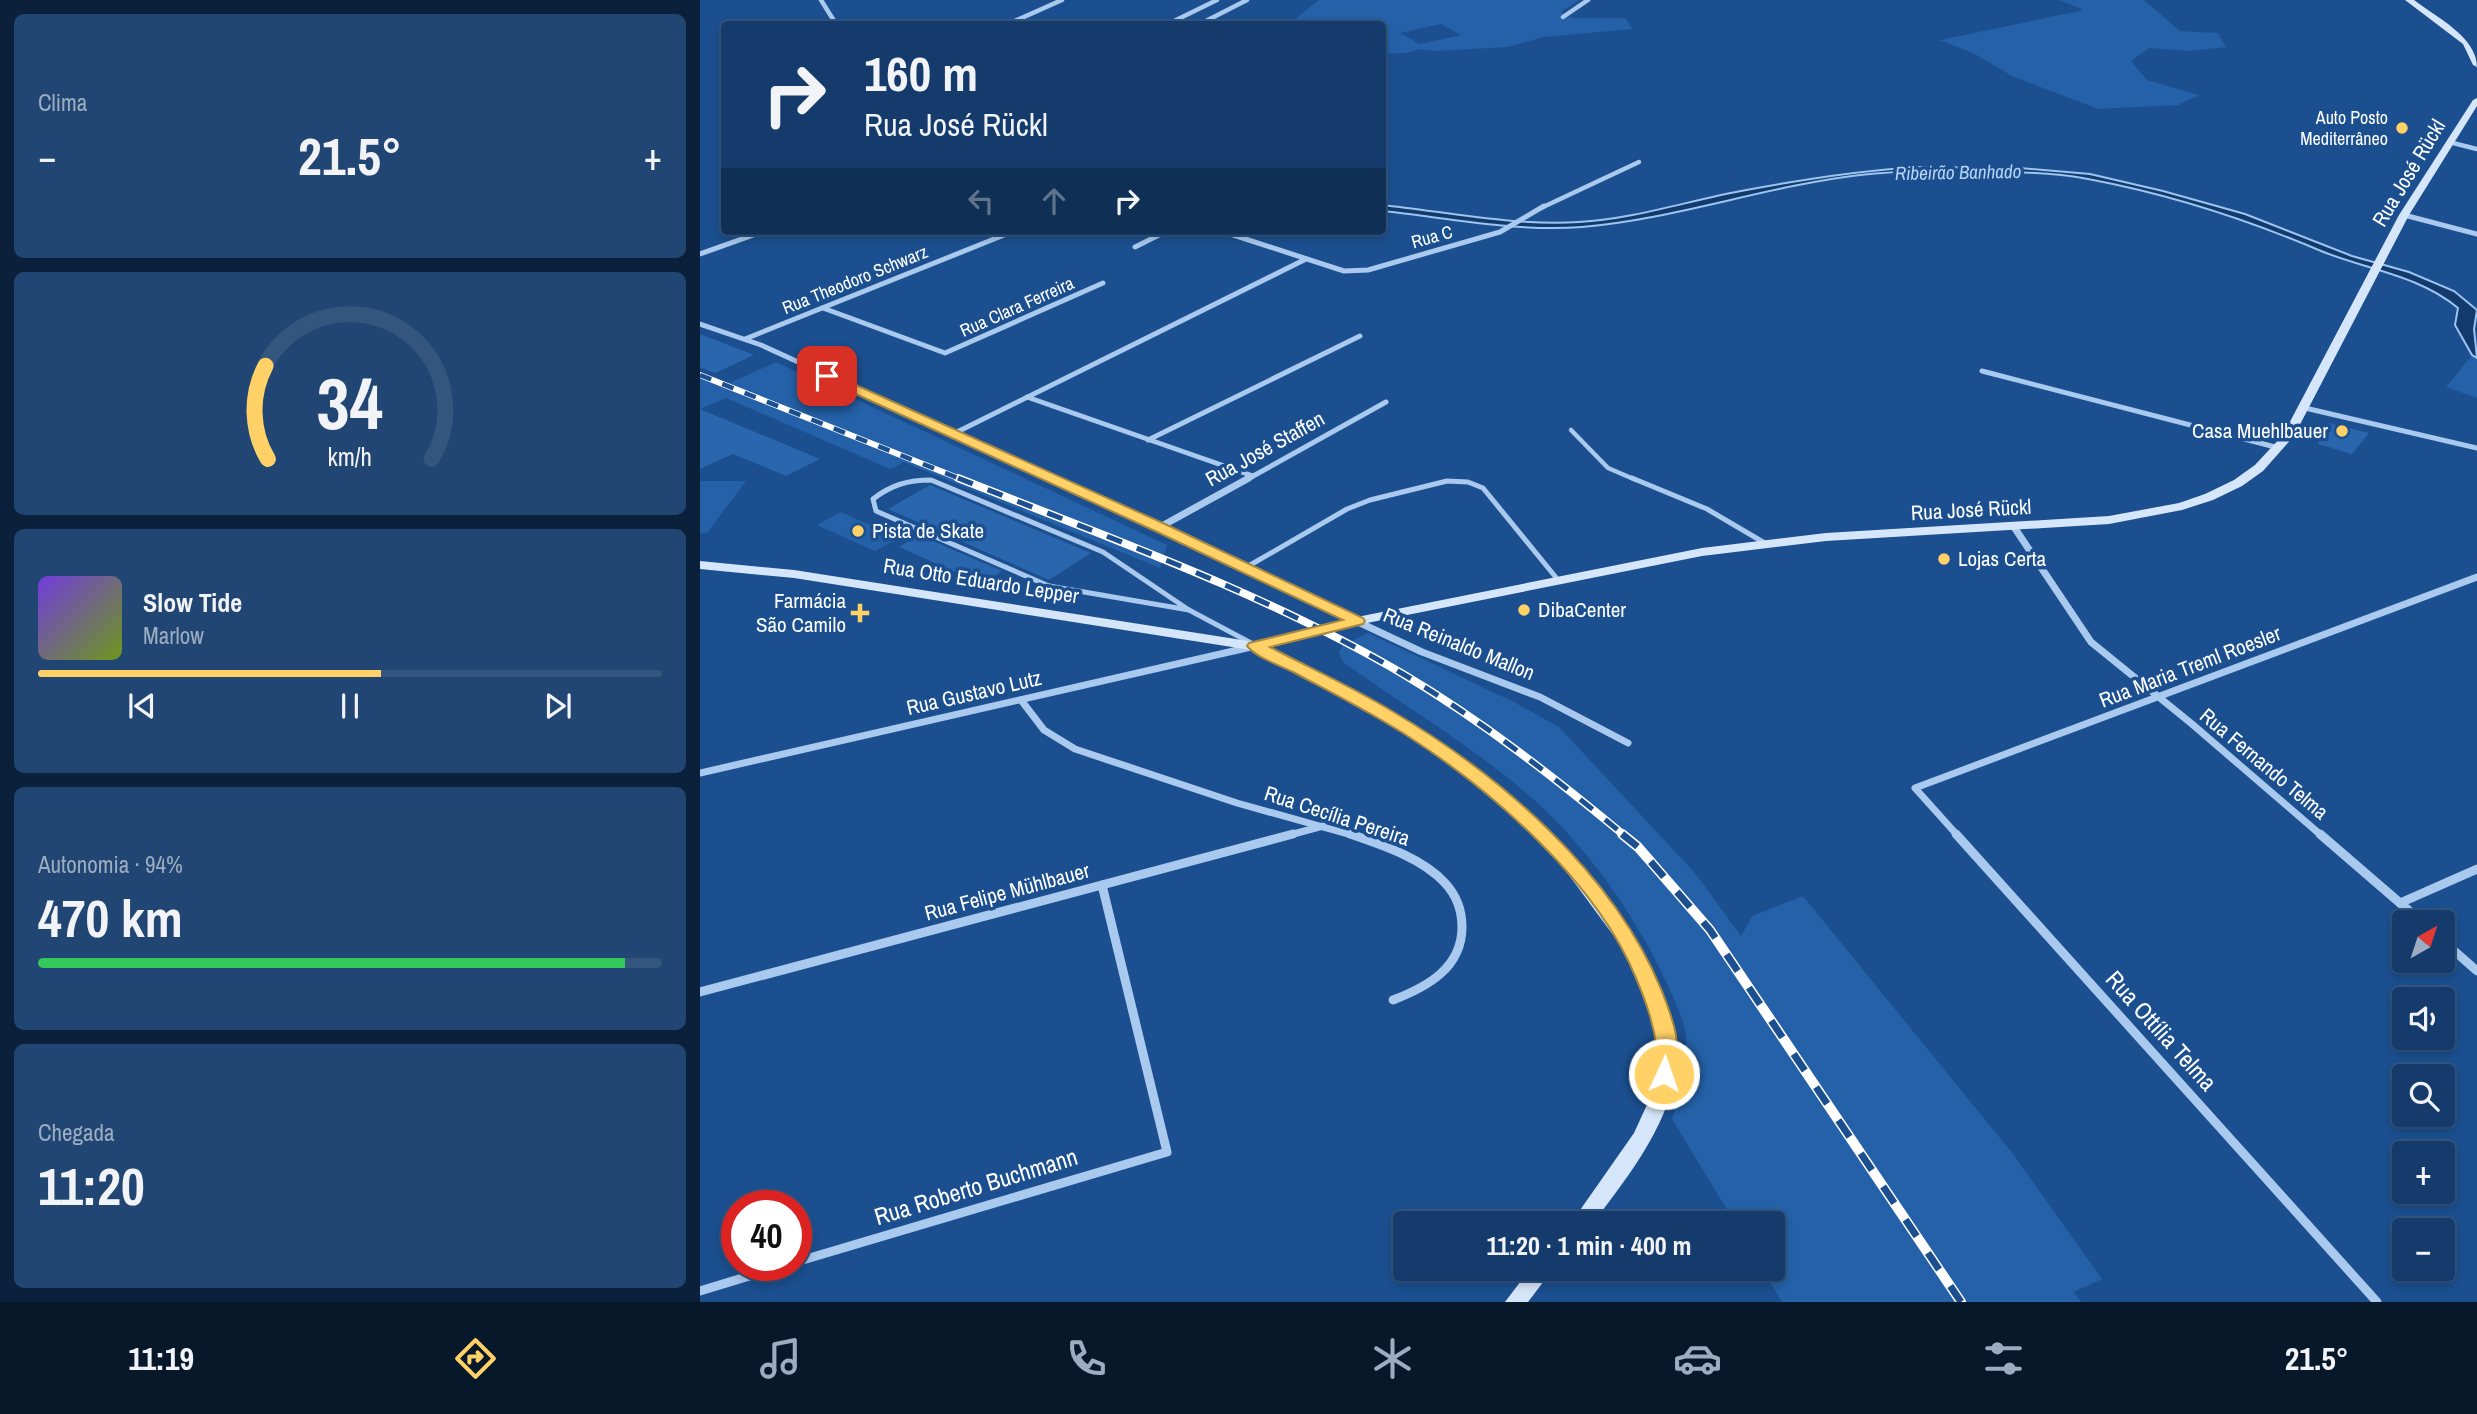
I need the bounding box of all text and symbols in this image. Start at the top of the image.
text: 160 m [864,40,978,106]
icon: right [749,49,840,140]
text: Clima [38,87,87,118]
text: Rua José Rückl [864,103,1048,146]
place label: Auto Posto Mediterrâneo [2300,105,2388,151]
street label: Rua José Rückl [2365,114,2452,232]
marker: Auto Posto Mediterrâneo [2394,120,2410,136]
text: 21.5° [298,121,402,191]
text: − [38,131,56,182]
text: + [644,131,662,182]
water label: Ribeirão Banhado [1895,158,2022,186]
icon: left [962,182,1000,220]
icon: ahead [1035,182,1073,220]
icon: right [1108,182,1146,220]
street label: Rua C [1408,219,1455,254]
street label: Rua Theodoro Schwarz [778,239,931,320]
street label: Rua Clara Ferreira [956,270,1078,343]
pin [797,346,857,406]
text: 34 [317,355,383,453]
icon: arrive [808,357,846,395]
street label: Rua José Staffen [1200,404,1329,493]
place label: Casa Muehlbauer [2192,416,2328,445]
marker: Casa Muehlbauer [2334,423,2350,439]
text: km/h [328,440,372,474]
street label: Rua José Rückl [1910,492,2032,527]
place label: Pista de Skate [872,516,984,545]
marker: Pista de Skate [850,523,866,539]
place label: Lojas Certa [1958,544,2046,573]
street label: Rua Otto Eduardo Lepper [881,551,1081,610]
marker: Lojas Certa [1936,551,1952,567]
text: Slow Tide [143,585,242,620]
place label: Farmácia São Camilo [756,586,846,639]
place label: DibaCenter [1538,595,1626,624]
street label: Rua Reinaldo Mallon [1379,600,1539,687]
marker: DibaCenter [1516,602,1532,618]
marker: Farmácia São Camilo [852,605,868,621]
street label: Rua Maria Treml Roesler [2095,618,2285,715]
text: Marlow [143,620,204,651]
street label: Rua Gustavo Lutz [903,663,1045,722]
icon: previous [123,687,161,725]
icon: pause [331,687,369,725]
icon: next [539,687,577,725]
street label: Rua Fernando Telma [2194,701,2335,826]
street label: Rua Cecília Pereira [1261,778,1414,853]
text: Autonomia · 94% [38,849,183,880]
street label: Rua Felipe Mühlbauer [921,856,1093,927]
text: 470 km [38,883,183,953]
north arrow [2392,910,2455,973]
map controls [2392,910,2455,1281]
street label: Rua Ottília Telma [2099,963,2224,1097]
button: sound [2392,987,2455,1050]
position arrow [1627,1037,1701,1111]
button: search [2392,1064,2455,1127]
text: Chegada [38,1117,115,1148]
street label: Rua Roberto Buchmann [870,1140,1081,1232]
button: + [2392,1141,2455,1204]
text: 11:20 [38,1151,145,1221]
speed limit sign: 40 [721,1190,812,1281]
button: − [2392,1218,2455,1281]
text: 11:20 · 1 min · 400 m [1486,1228,1692,1263]
icon: directions [451,1334,500,1383]
icon: music [756,1334,805,1383]
icon: phone [1062,1334,1111,1383]
icon: climate [1368,1334,1417,1383]
icon: car [1673,1334,1722,1383]
icon: filters [1979,1334,2028,1383]
text: 11:19 [128,1337,194,1380]
text: 21.5° [2285,1337,2349,1380]

